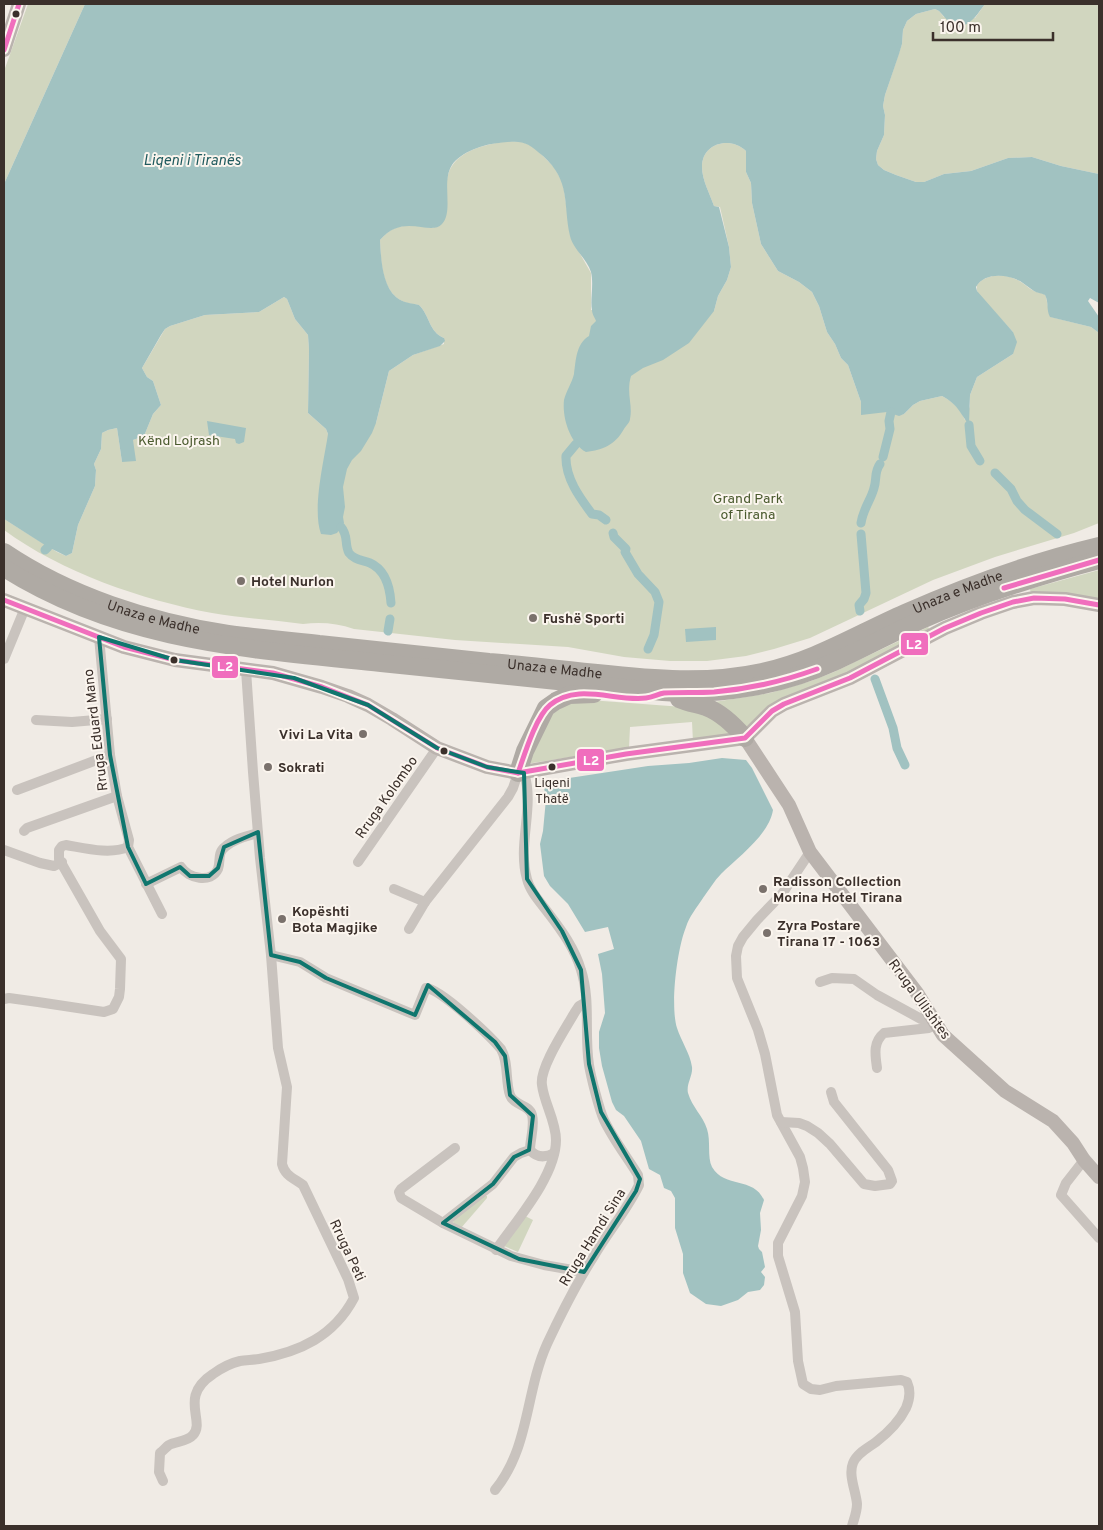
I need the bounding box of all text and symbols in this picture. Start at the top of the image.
unlabelled marker [11,9,21,19]
scale bar [933,10,1053,42]
text: 100 m [940,19,981,38]
water label: Liqeni i Tiranës [143,152,241,171]
park label: Kënd Lojrash [138,433,220,450]
park label: Grand Park of Tirana [713,491,783,524]
street label: Unaza e Madhe [910,568,1005,619]
place label: Hotel Nurlon [251,574,334,591]
marker: Hotel Nurlon [235,575,247,587]
street label: Unaza e Madhe [104,597,201,639]
place label: Fushë Sporti [543,611,624,628]
marker: Fushë Sporti [527,612,539,624]
line badge: L2 [900,632,929,656]
text: L2 [906,637,922,654]
unlabelled marker [169,655,179,665]
line badge: L2 [211,655,239,679]
street label: Unaza e Madhe [506,657,603,684]
text: L2 [217,659,233,676]
street label: Rruga Eduard Mano [81,668,112,792]
place label: Vivi La Vita [279,727,353,744]
marker: Vivi La Vita [357,728,369,740]
unlabelled marker [439,746,449,756]
line badge: L2 [576,748,605,772]
street label: Rruga Kolombo [352,753,422,842]
text: L2 [583,753,599,770]
place label: Sokrati [278,760,325,777]
marker: Sokrati [262,761,274,773]
marker: Liqeni Thatë [547,762,557,772]
place label: Liqeni Thatë [534,776,570,808]
place label: Radisson Collection Morina Hotel Tirana [773,874,902,907]
marker: Radisson Collection Morina Hotel Tirana [757,883,769,895]
place label: Kopështi Bota Magjike [292,904,378,937]
marker: Kopështi Bota Magjike [276,913,288,925]
place label: Zyra Postare Tirana 17 - 1063 [777,918,880,951]
marker: Zyra Postare Tirana 17 - 1063 [761,927,773,939]
street label: Rruga Ullishtes [884,956,954,1043]
street label: Rruga Hamdi Sina [556,1186,630,1290]
street label: Rruga Peti [325,1217,368,1284]

